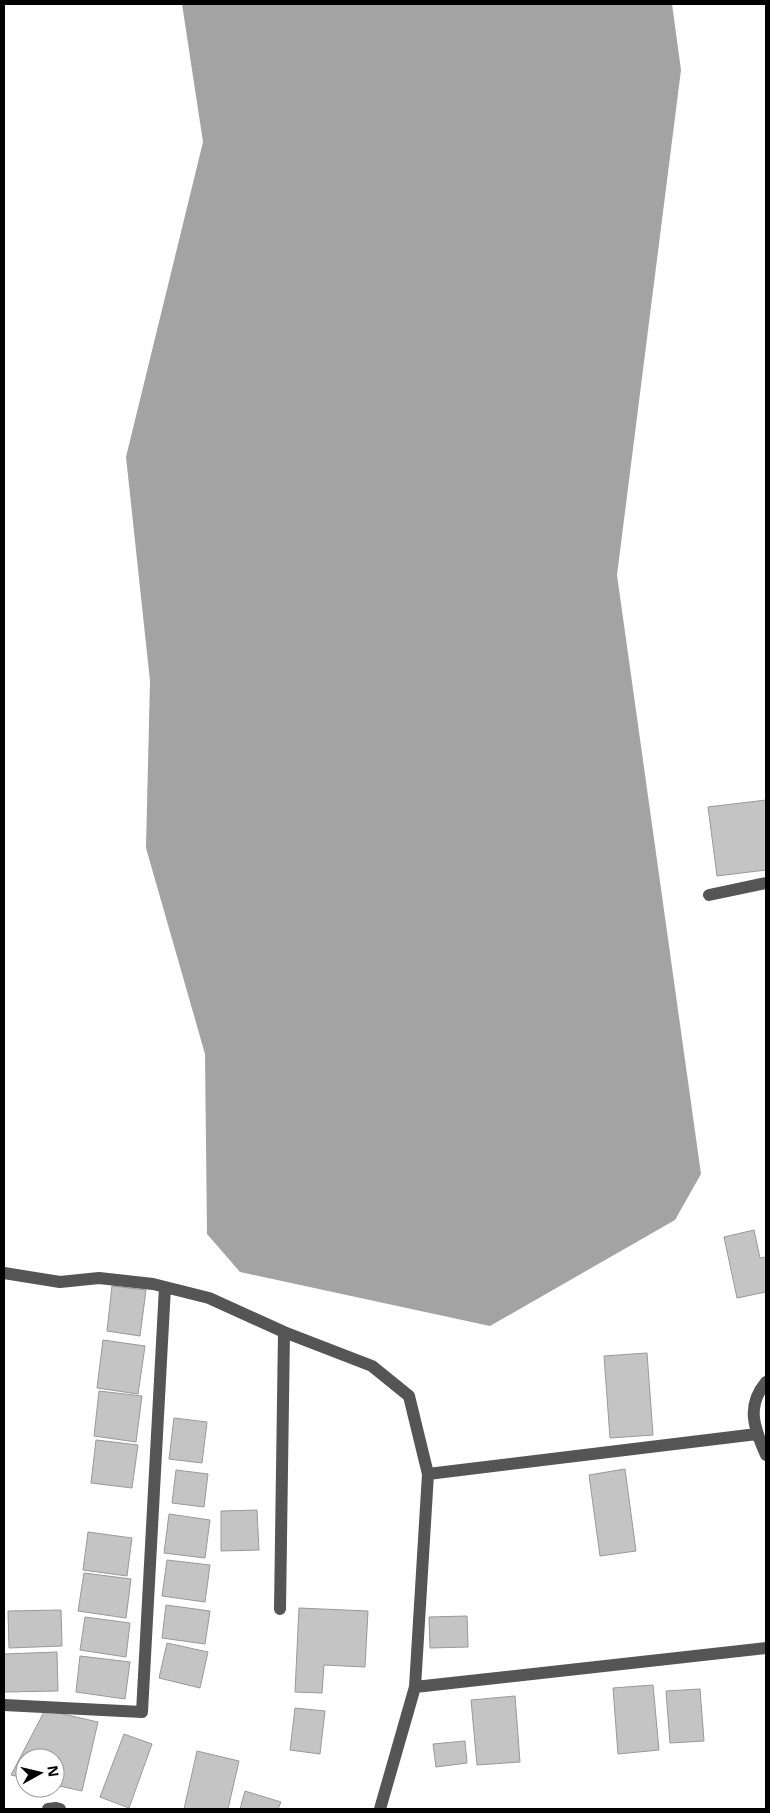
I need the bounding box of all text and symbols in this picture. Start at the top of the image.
north arrow [15,1748,65,1798]
text: N [43,1764,64,1778]

